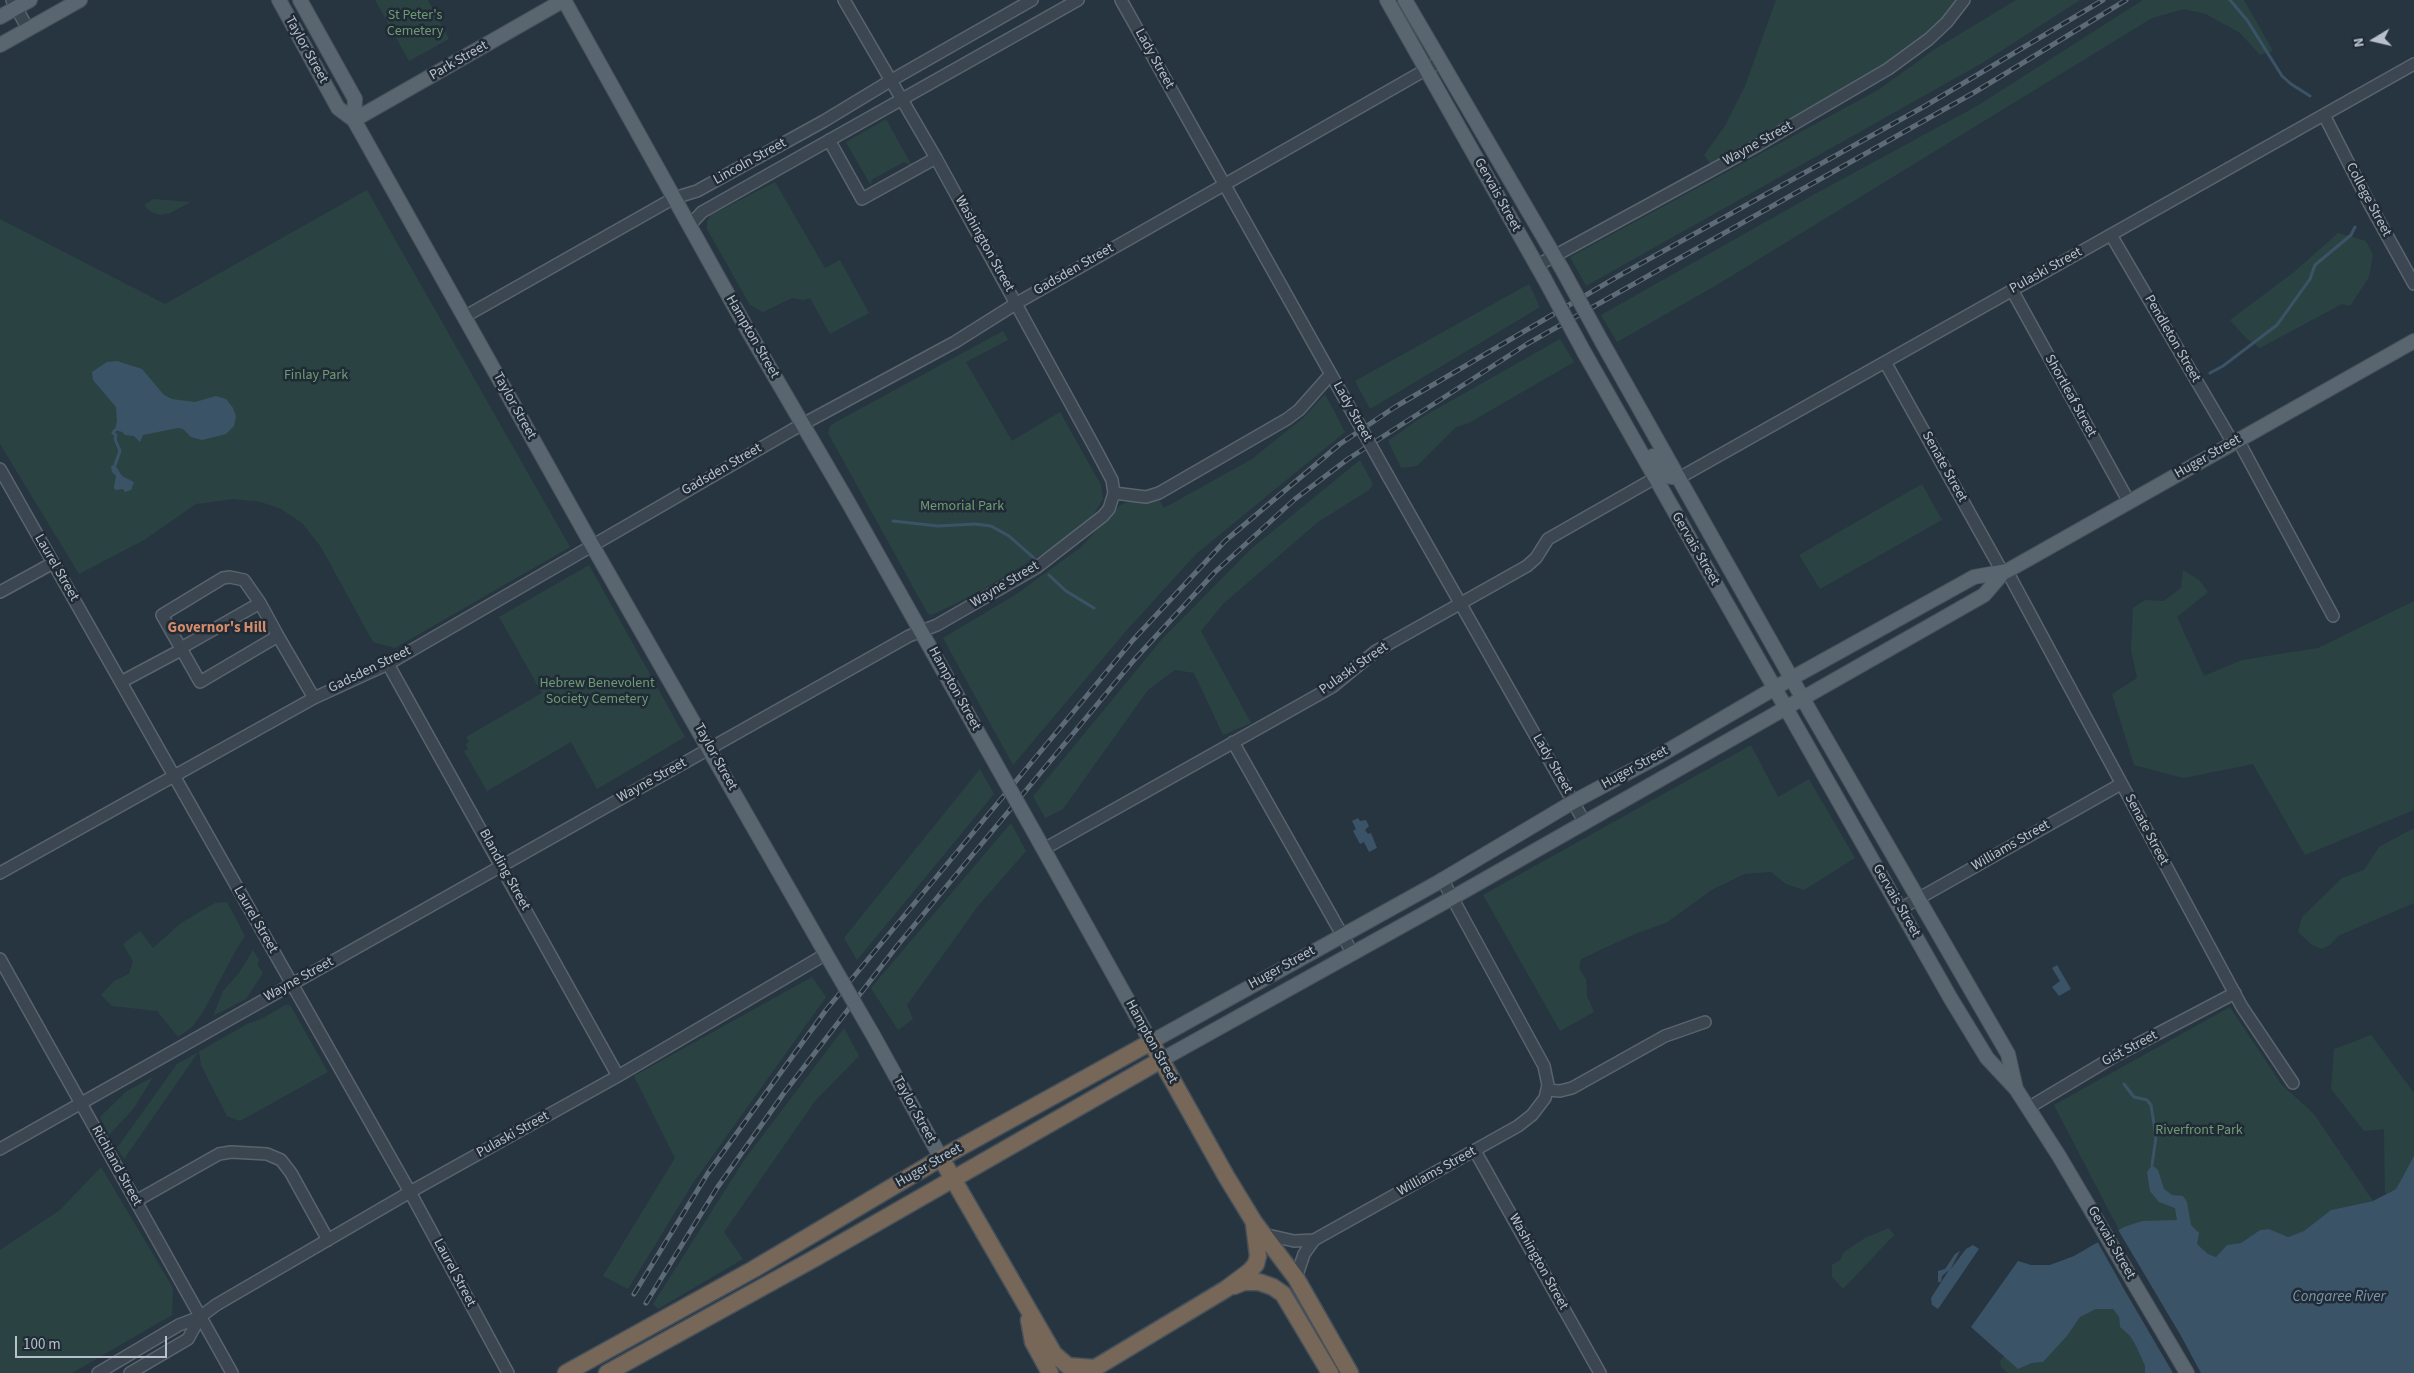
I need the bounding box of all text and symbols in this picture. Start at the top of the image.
park label: St Peter's Cemetery [387,8,443,40]
street label: Taylor Street [281,14,331,86]
north arrow [2349,15,2399,65]
street label: Lady Street [1131,26,1177,92]
text: N [2349,36,2370,49]
street label: Park Street [427,38,491,84]
street label: Wayne Street [1720,118,1796,170]
street label: Lincoln Street [711,135,789,189]
street label: Gervais Street [1470,155,1524,235]
street label: College Street [2342,160,2394,240]
street label: Washington Street [951,193,1017,295]
street label: Gadsden Street [1031,240,1117,300]
street label: Pulaski Street [2007,244,2085,298]
street label: Pendleton Street [2140,292,2204,386]
street label: Hampton Street [721,293,783,381]
street label: Shortleaf Street [2040,352,2100,440]
park label: Finlay Park [284,368,348,384]
street label: Taylor Street [489,370,539,442]
street label: Lady Street [1329,379,1375,445]
street label: Senate Street [1918,429,1970,505]
street label: Huger Street [2172,431,2244,483]
street label: Gadsden Street [679,440,765,500]
park label: Memorial Park [920,499,1004,515]
street label: Gervais Street [1667,510,1723,588]
street label: Laurel Street [30,532,82,604]
street label: Wayne Street [968,558,1042,612]
district label: Governor's Hill [168,620,266,638]
street label: Pulaski Street [1316,639,1392,699]
street label: Gadsden Street [326,643,414,697]
street label: Hampton Street [924,644,984,734]
park label: Hebrew Benevolent Society Cemetery [539,676,655,709]
street label: Taylor Street [690,721,740,793]
street label: Lady Street [1528,731,1576,797]
street label: Huger Street [1599,743,1671,793]
street label: Wayne Street [614,755,690,807]
street label: Senate Street [2120,791,2172,869]
street label: Williams Street [1969,817,2053,875]
street label: Blanding Street [475,826,533,914]
street label: Gervais Street [1868,862,1924,940]
street label: Laurel Street [229,884,281,956]
street label: Huger Street [1246,943,1318,993]
street label: Wayne Street [261,954,337,1006]
street label: Hampton Street [1121,997,1181,1087]
street label: Gist Street [2099,1027,2161,1071]
street label: Taylor Street [889,1074,939,1146]
street label: Pulaski Street [474,1108,552,1162]
street label: Richland Street [87,1123,145,1209]
park label: Riverfront Park [2155,1123,2243,1139]
street label: Huger Street [893,1140,965,1192]
street label: Williams Street [1395,1143,1479,1201]
street label: Gervais Street [2083,1204,2139,1282]
street label: Washington Street [1505,1211,1571,1313]
street label: Laurel Street [429,1236,479,1310]
water label: Congaree River [2292,1289,2386,1307]
scale bar [18,1326,170,1358]
text: 100 m [23,1334,61,1355]

